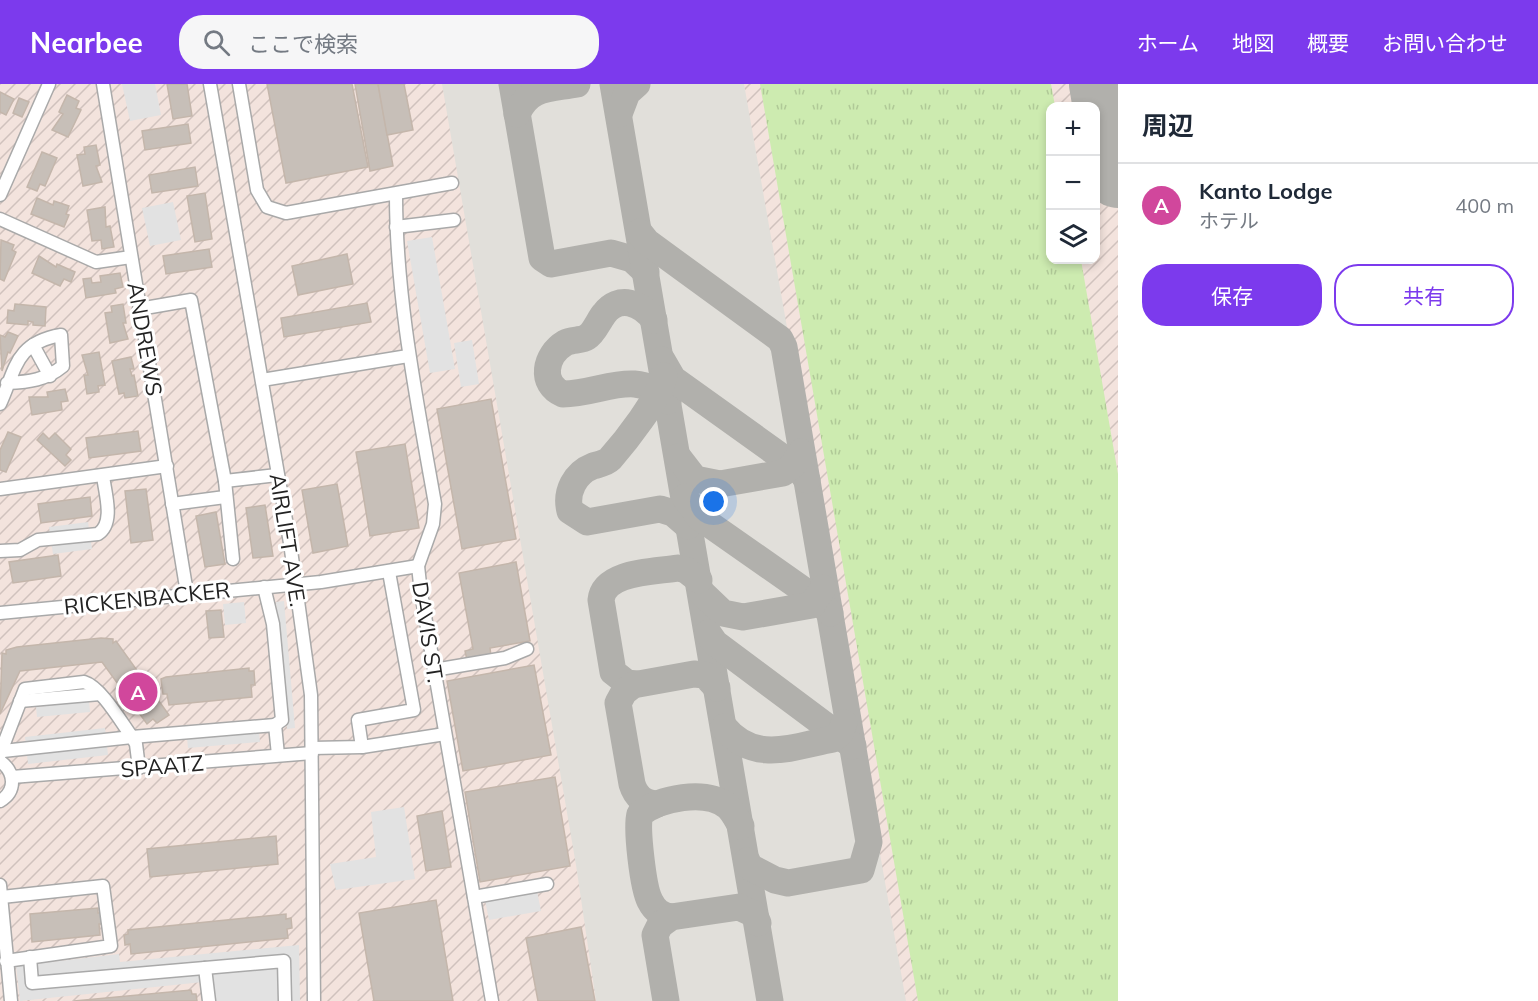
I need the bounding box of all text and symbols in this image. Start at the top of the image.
search box [179,15,599,69]
text: Nearbee [30,25,143,60]
icon: search [200,26,233,59]
text: ここで検索 [248,30,358,58]
text: ホーム [1137,30,1199,56]
text: 地図 [1232,30,1274,56]
text: 概要 [1307,30,1349,56]
text: お問い合わせ [1382,30,1508,56]
map controls [1046,102,1100,264]
button: + [1046,102,1100,156]
text: 周辺 [1142,109,1194,142]
button: − [1046,156,1100,210]
text: Kanto Lodge [1199,177,1332,205]
text: A [1154,193,1169,218]
text: 400 m [1455,193,1514,218]
text: ホテル [1199,208,1259,233]
button: layers [1046,210,1100,264]
button: 保存 [1142,264,1322,326]
button: 共有 [1334,264,1514,326]
street label: ANDREWS [121,280,169,398]
street label: AIRLIFT AVE. [264,471,312,609]
your location [699,487,728,516]
street label: RICKENBACKER [62,575,232,621]
street label: DAVIS ST. [406,579,450,685]
pin: A [118,670,158,714]
street label: SPAATZ [119,748,205,784]

